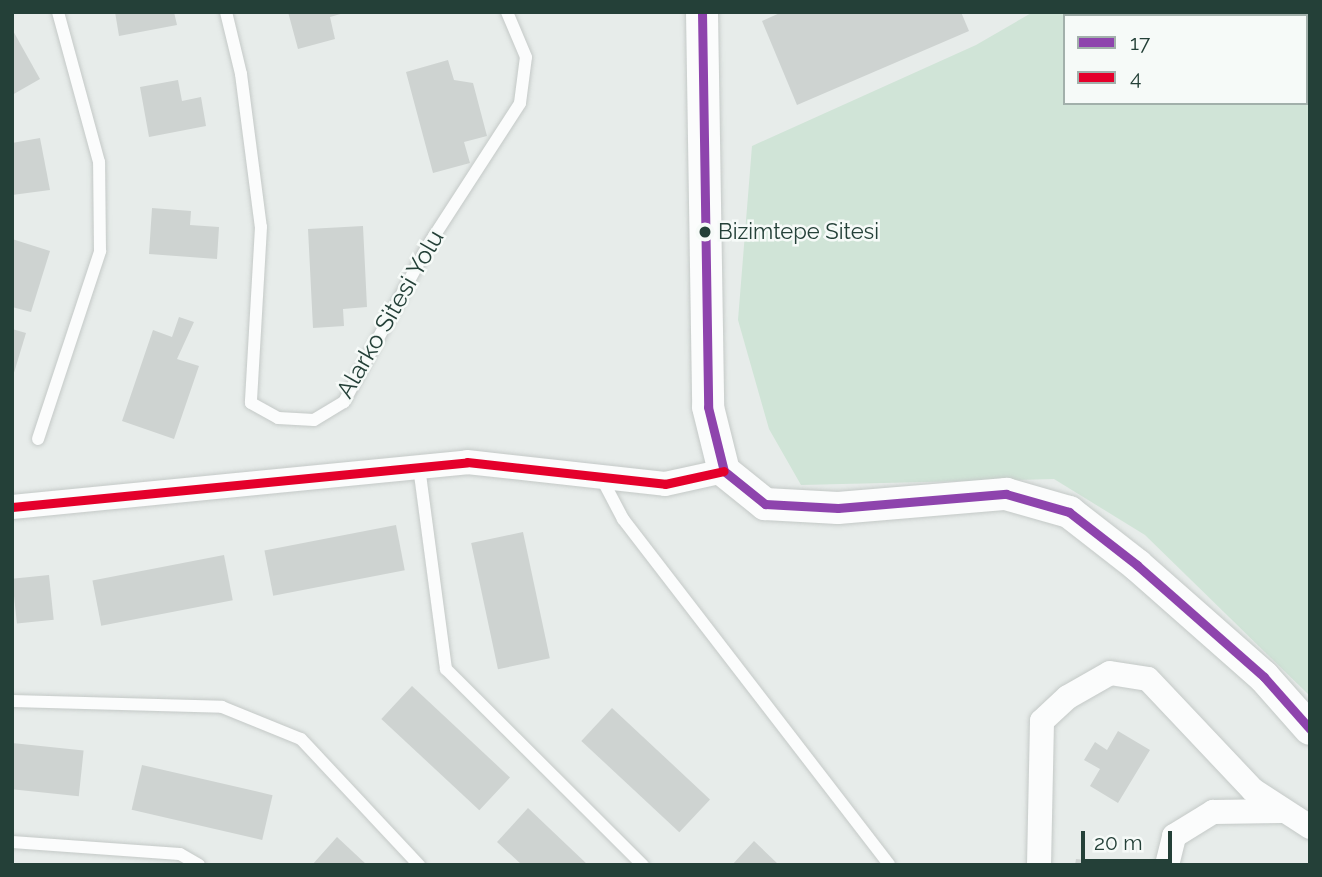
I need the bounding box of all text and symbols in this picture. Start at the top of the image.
legend [1063,14,1308,105]
text: 17 [1130,30,1150,55]
text: 4 [1130,65,1141,90]
place label: Bizimtepe Sitesi [718,219,879,245]
street label: Alarko Sitesi Yolu [330,225,450,403]
marker: Bizimtepe Sitesi [698,225,712,239]
scale bar [1084,818,1175,862]
text: 20 m [1094,830,1142,855]

